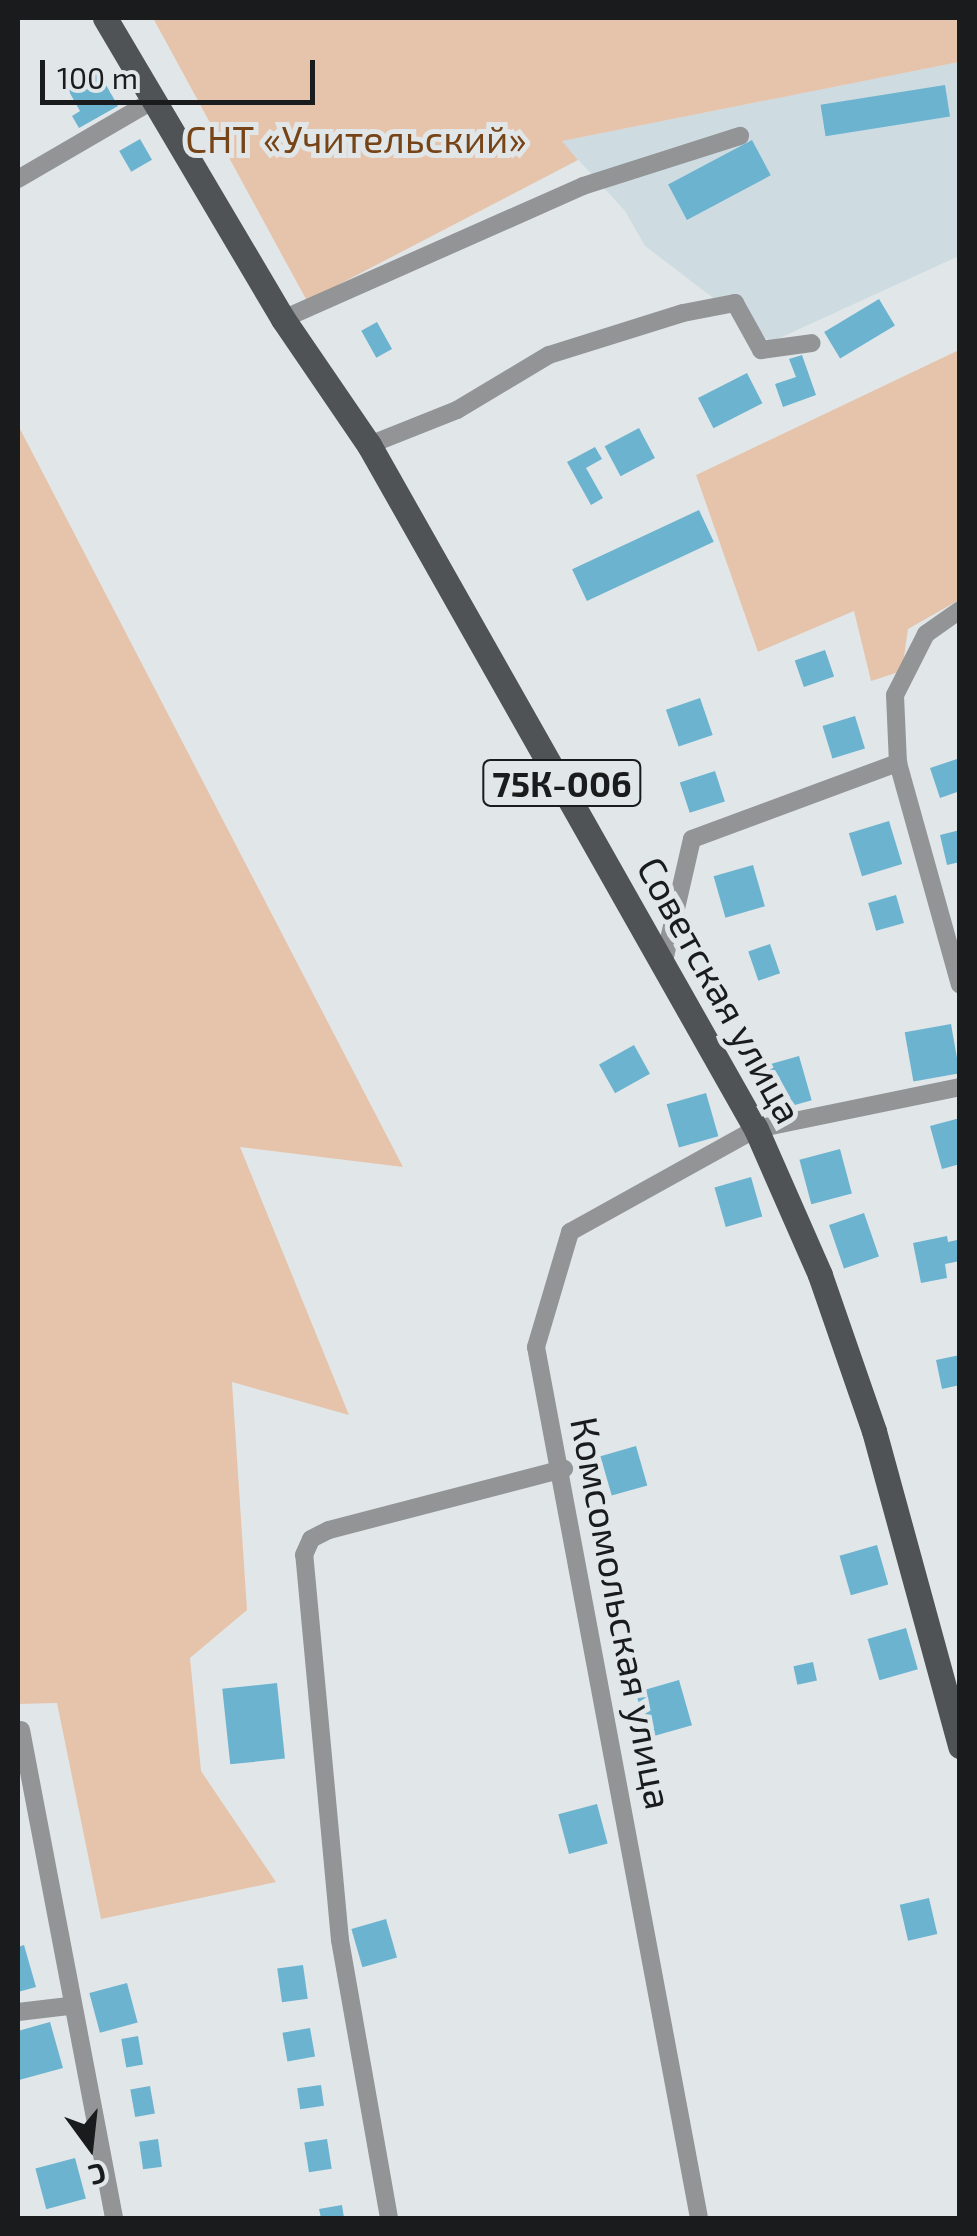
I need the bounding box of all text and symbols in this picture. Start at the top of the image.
scale bar [45,40,320,102]
text: 100 m [57,59,138,95]
park label: СНТ «Учительский» [185,116,527,162]
road number: 75К-006 [482,753,642,813]
street label: Советская улица [628,849,812,1131]
street label: Комсомольская улица [562,1413,682,1813]
north arrow [40,2096,140,2196]
text: С [85,2156,110,2194]

